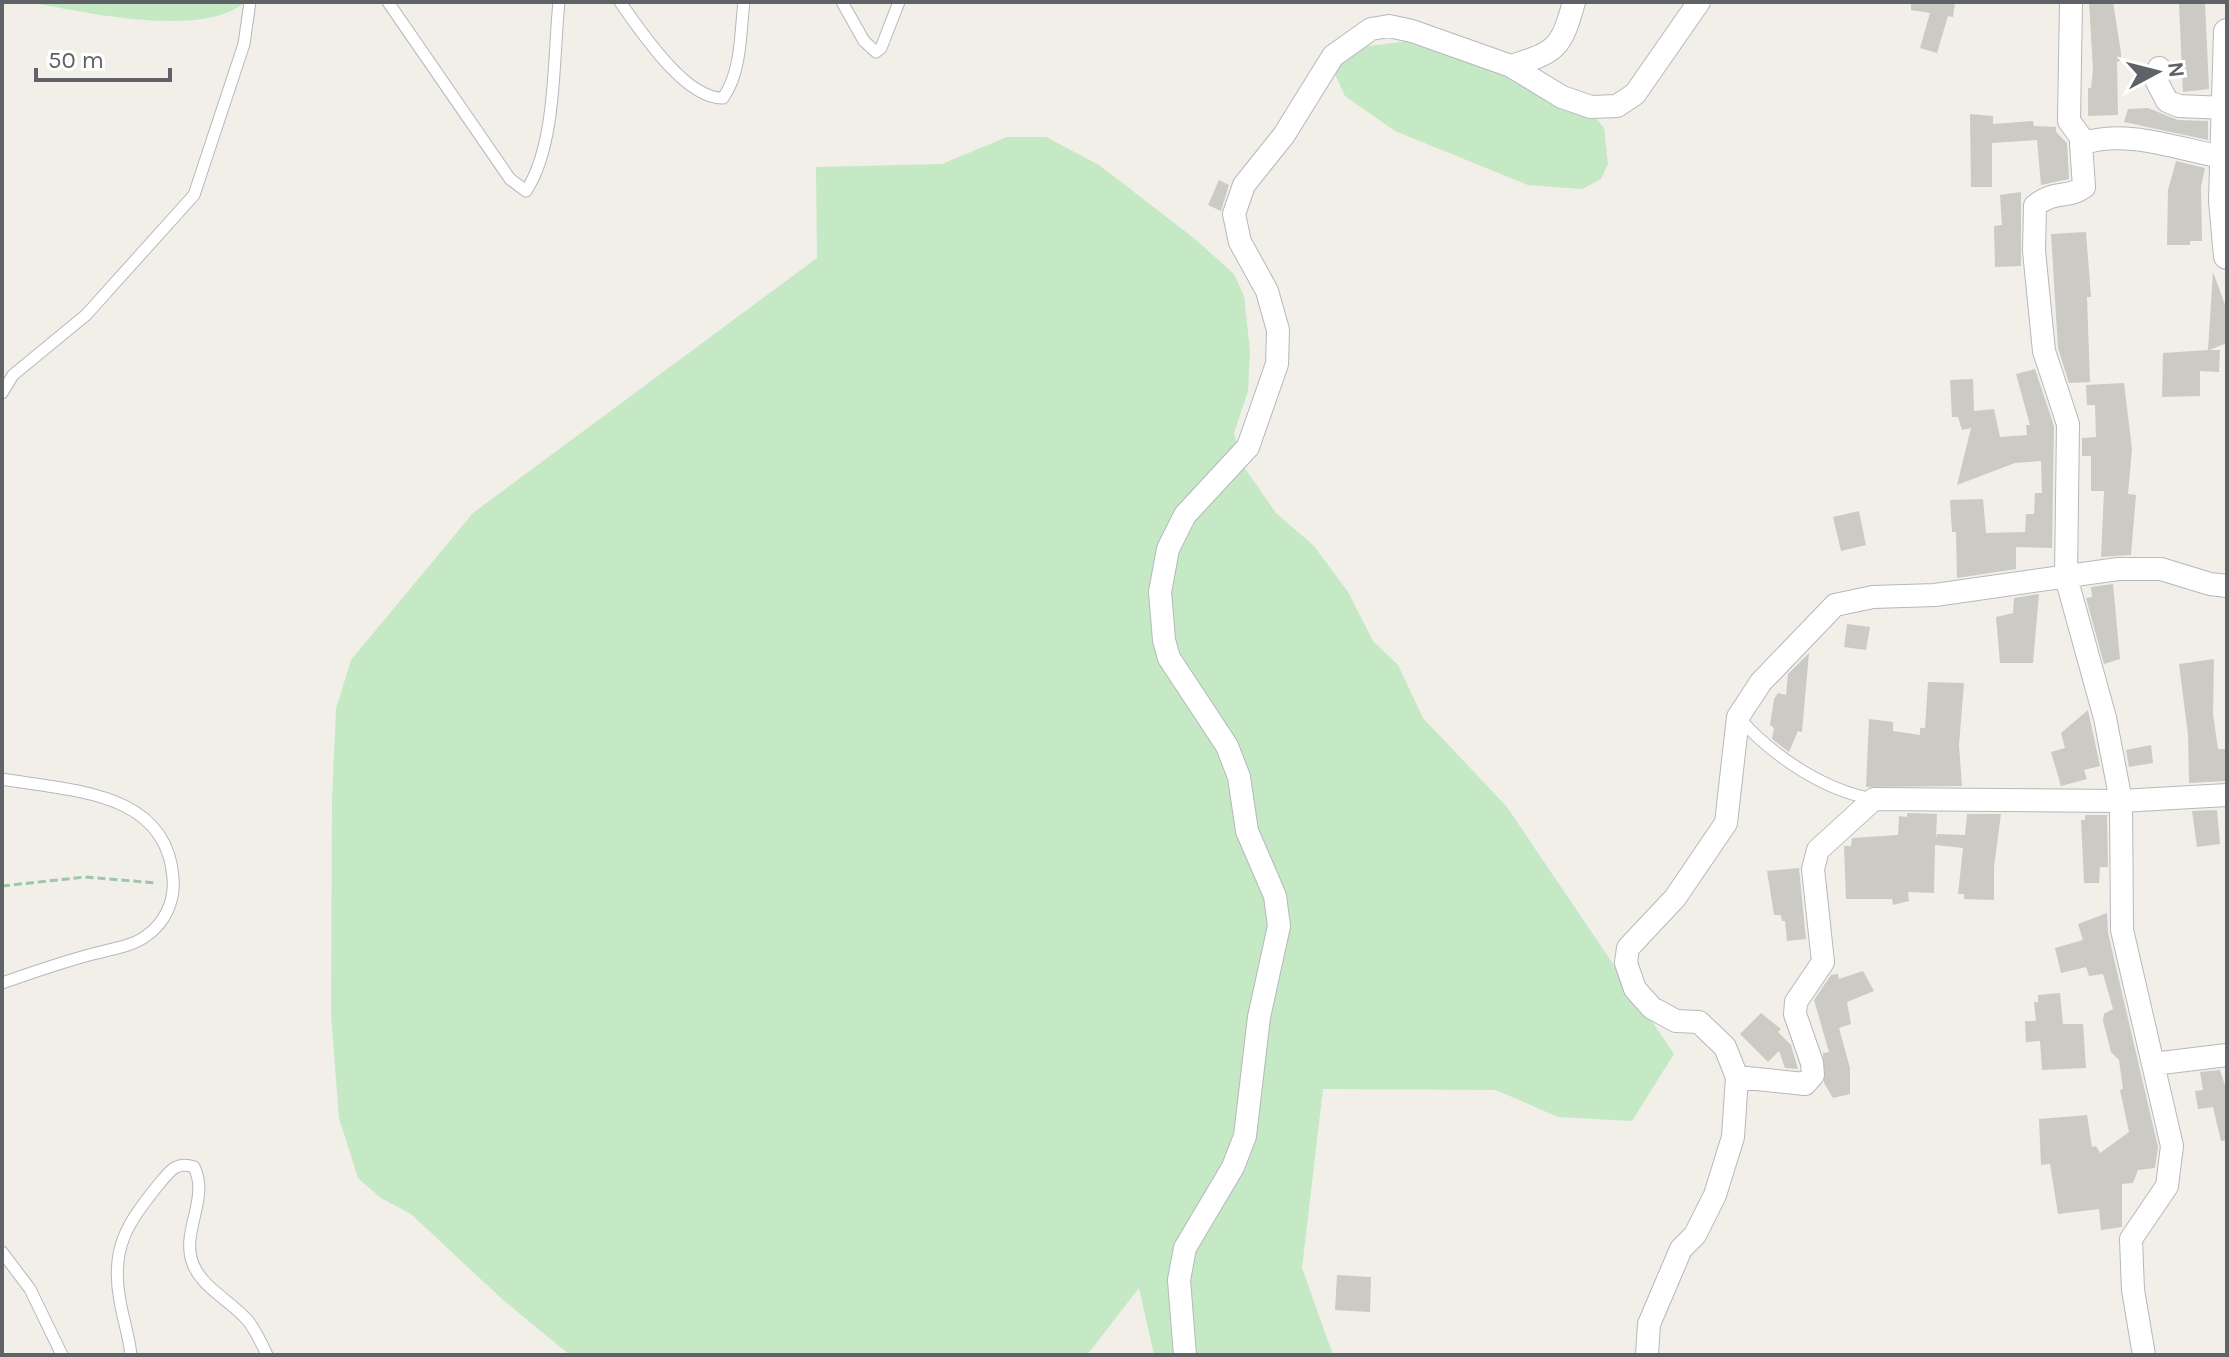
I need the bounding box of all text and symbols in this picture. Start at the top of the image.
scale bar [36,32,170,82]
north arrow [2117,32,2197,112]
text: 50 m [48,46,104,74]
text: N [2162,60,2190,79]

